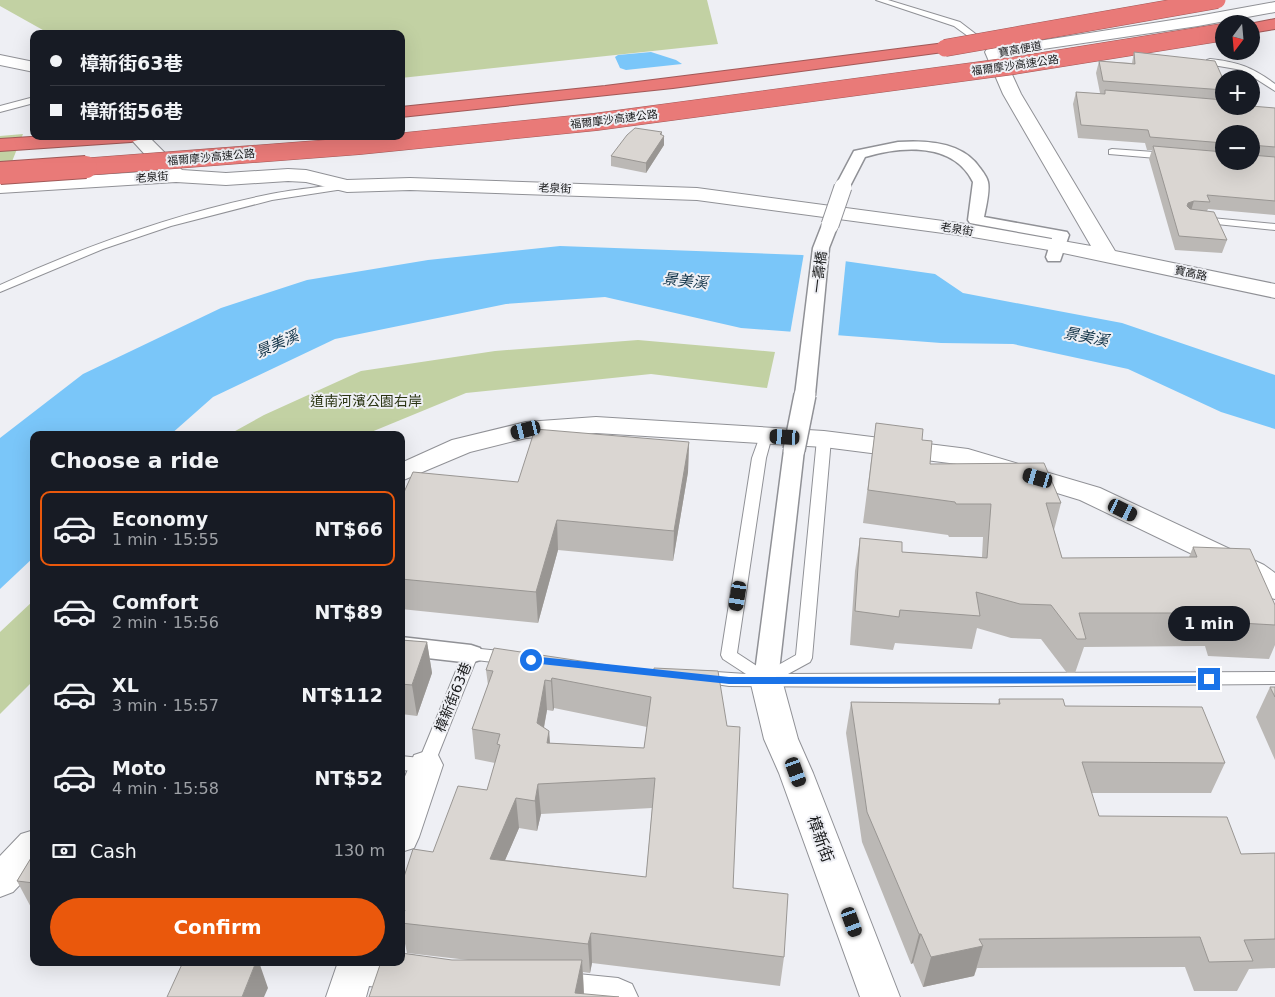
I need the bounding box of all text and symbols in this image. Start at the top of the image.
north arrow [1215,15,1260,60]
map controls [1215,15,1260,170]
street label: 寶高便道 [997,39,1043,60]
text: 樟新街63巷 [80,52,182,74]
street label: 福爾摩沙高速公路 [971,53,1060,78]
button: + [1215,70,1260,115]
text: 樟新街56巷 [80,100,182,122]
street label: 福爾摩沙高速公路 [570,108,659,131]
button: − [1215,125,1260,170]
street label: 福爾摩沙高速公路 [167,147,255,168]
street label: 老泉街 [135,170,169,185]
street label: 老泉街 [538,181,572,196]
street label: 老泉街 [940,220,974,238]
street label: 一壽橋 [809,250,829,294]
street label: 寶高路 [1173,264,1208,283]
water label: 景美溪 [662,270,710,293]
water label: 景美溪 [1062,324,1112,351]
water label: 景美溪 [253,326,303,361]
park label: 道南河濱公園右岸 [310,393,422,409]
car [509,419,542,441]
car [769,429,800,445]
text: Choose a ride [50,448,219,473]
car [1021,467,1054,489]
car [1106,497,1139,523]
icon: car [52,506,97,551]
text: Economy [112,508,208,530]
text: NT$66 [314,518,383,540]
text: 1 min · 15:55 [112,530,219,549]
car [728,580,747,612]
icon: car [52,589,97,634]
text: Comfort [112,591,199,613]
text: NT$89 [314,601,383,623]
callout: 1 min [1168,606,1250,642]
text: 2 min · 15:56 [112,613,219,632]
text: 1 min [1184,614,1234,633]
route start [520,649,542,671]
street label: 樟新街63巷 [432,660,474,734]
route end [1198,668,1220,690]
icon: car [52,672,97,717]
text: XL [112,674,139,696]
text: NT$112 [301,684,383,706]
text: 3 min · 15:57 [112,696,219,715]
icon: car [52,755,97,800]
car [783,755,808,789]
text: Moto [112,757,166,779]
text: NT$52 [314,767,383,789]
text: 4 min · 15:58 [112,779,219,798]
street label: 樟新街 [803,813,838,865]
icon: cash [50,837,78,865]
text: Cash [90,840,137,862]
text: 130 m [334,841,385,860]
button: Confirm [50,898,385,956]
car [839,905,864,939]

